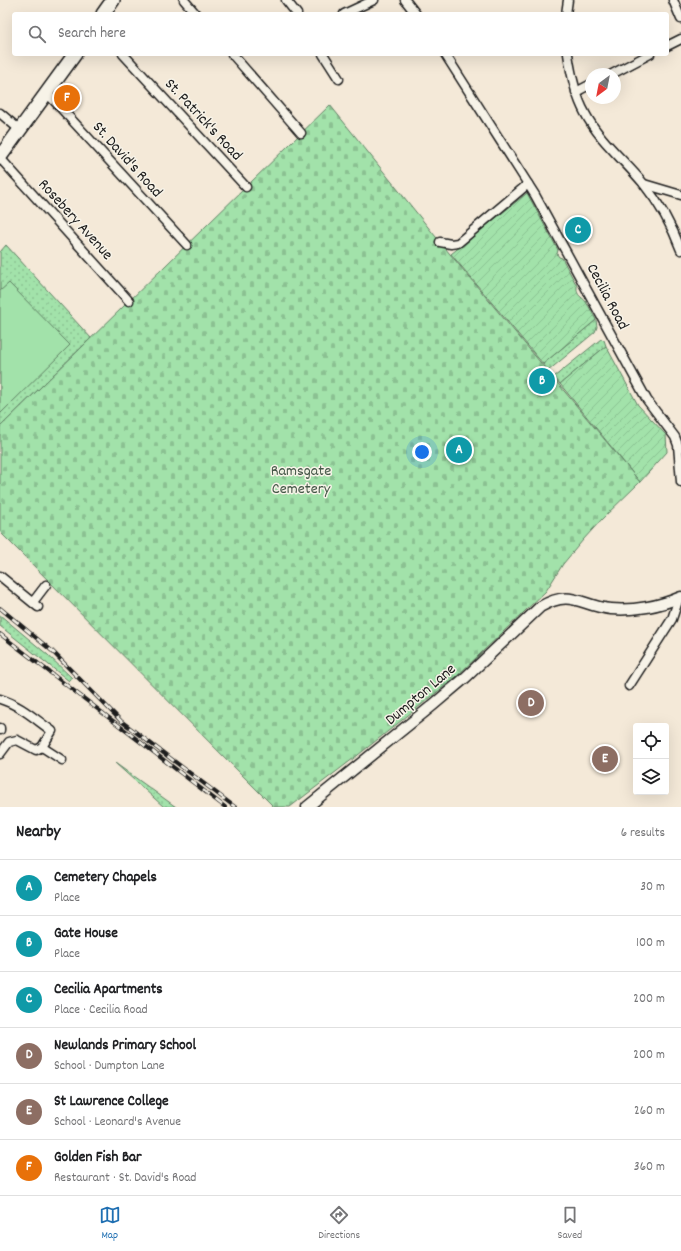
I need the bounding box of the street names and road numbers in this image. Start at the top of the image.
street label: St. Patrick's Road [159,74,247,166]
street label: St. David's Road [86,117,168,203]
street label: Rosebery Avenue [32,174,118,266]
street label: Cecilia Road [580,260,634,334]
street label: Dumpton Lane [381,659,461,731]

